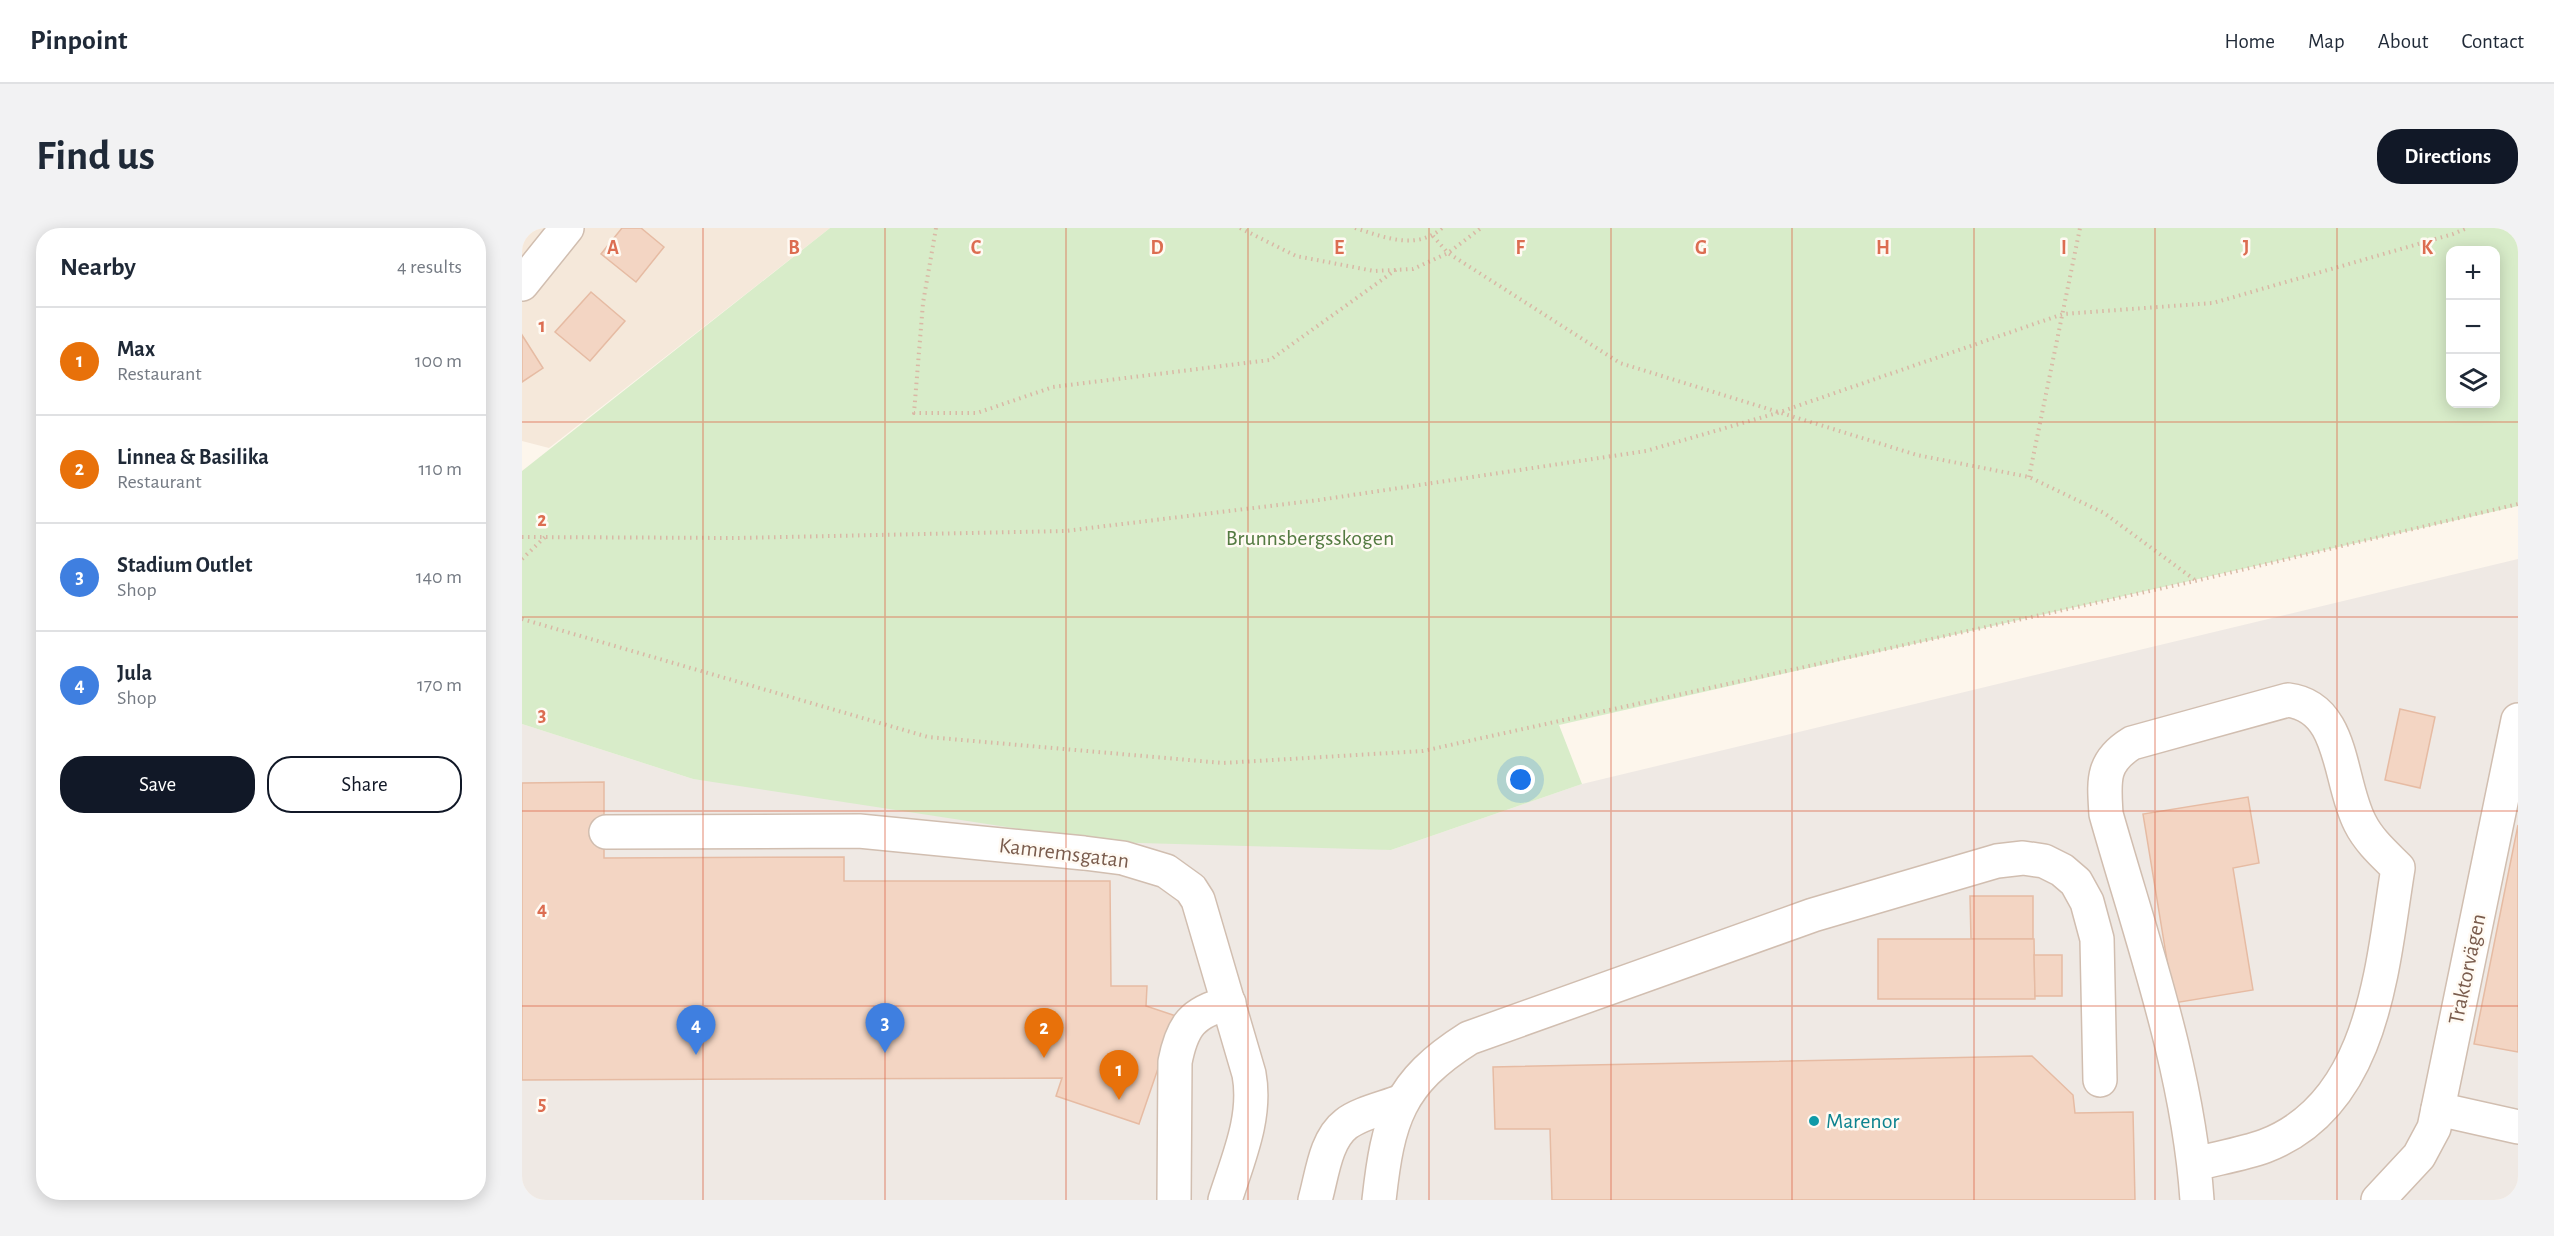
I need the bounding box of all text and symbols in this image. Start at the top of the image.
text: Pinpoint [30,27,128,55]
text: Home [2224,31,2275,52]
text: Map [2308,31,2345,52]
text: About [2378,31,2428,52]
text: Contact [2461,31,2524,52]
button: Directions [2377,129,2518,184]
text: Find us [36,135,155,177]
text: A [607,238,619,258]
text: B [788,238,800,258]
text: C [971,238,982,258]
text: D [1150,238,1164,258]
text: E [1334,238,1344,258]
text: F [1515,238,1525,258]
text: G [1695,238,1707,258]
text: H [1876,238,1890,258]
text: I [2061,238,2067,258]
text: J [2243,238,2249,258]
text: K [2421,238,2433,258]
map controls [2446,246,2500,408]
button: + [2446,246,2500,300]
text: Nearby [60,254,136,280]
text: 4 results [397,257,462,277]
button: − [2446,300,2500,354]
text: 1 [538,316,546,336]
text: Max [117,338,155,360]
text: 1 [76,351,83,371]
text: 100 m [415,351,462,371]
button: layers [2446,354,2500,408]
text: Restaurant [117,364,202,384]
text: Linnea & Basilika [117,446,269,468]
text: 2 [75,459,84,479]
text: 110 m [418,459,462,479]
text: Restaurant [117,472,202,492]
text: 2 [537,510,547,530]
park label: Brunnsbergsskogen [1226,527,1394,549]
text: Stadium Outlet [117,554,252,576]
text: 3 [75,567,84,587]
text: 140 m [416,567,462,587]
text: Shop [117,580,157,600]
text: Jula [117,662,152,684]
text: 4 [74,675,85,695]
text: 170 m [417,675,462,695]
text: Shop [117,688,157,708]
text: 3 [538,705,546,725]
button: Save [60,756,255,813]
button: Share [267,756,462,813]
your location [1506,765,1535,794]
street label: Kamremsgatan [998,834,1130,872]
text: 4 [537,899,547,919]
street label: Traktorvägen [2445,912,2489,1026]
pin: 3 [866,1004,904,1053]
pin: 4 [676,1006,716,1055]
pin: 2 [1024,1008,1064,1058]
pin: 1 [1100,1050,1138,1100]
text: 5 [538,1094,546,1114]
place label: Marenor [1826,1110,1899,1132]
marker: Marenor [1807,1114,1821,1128]

